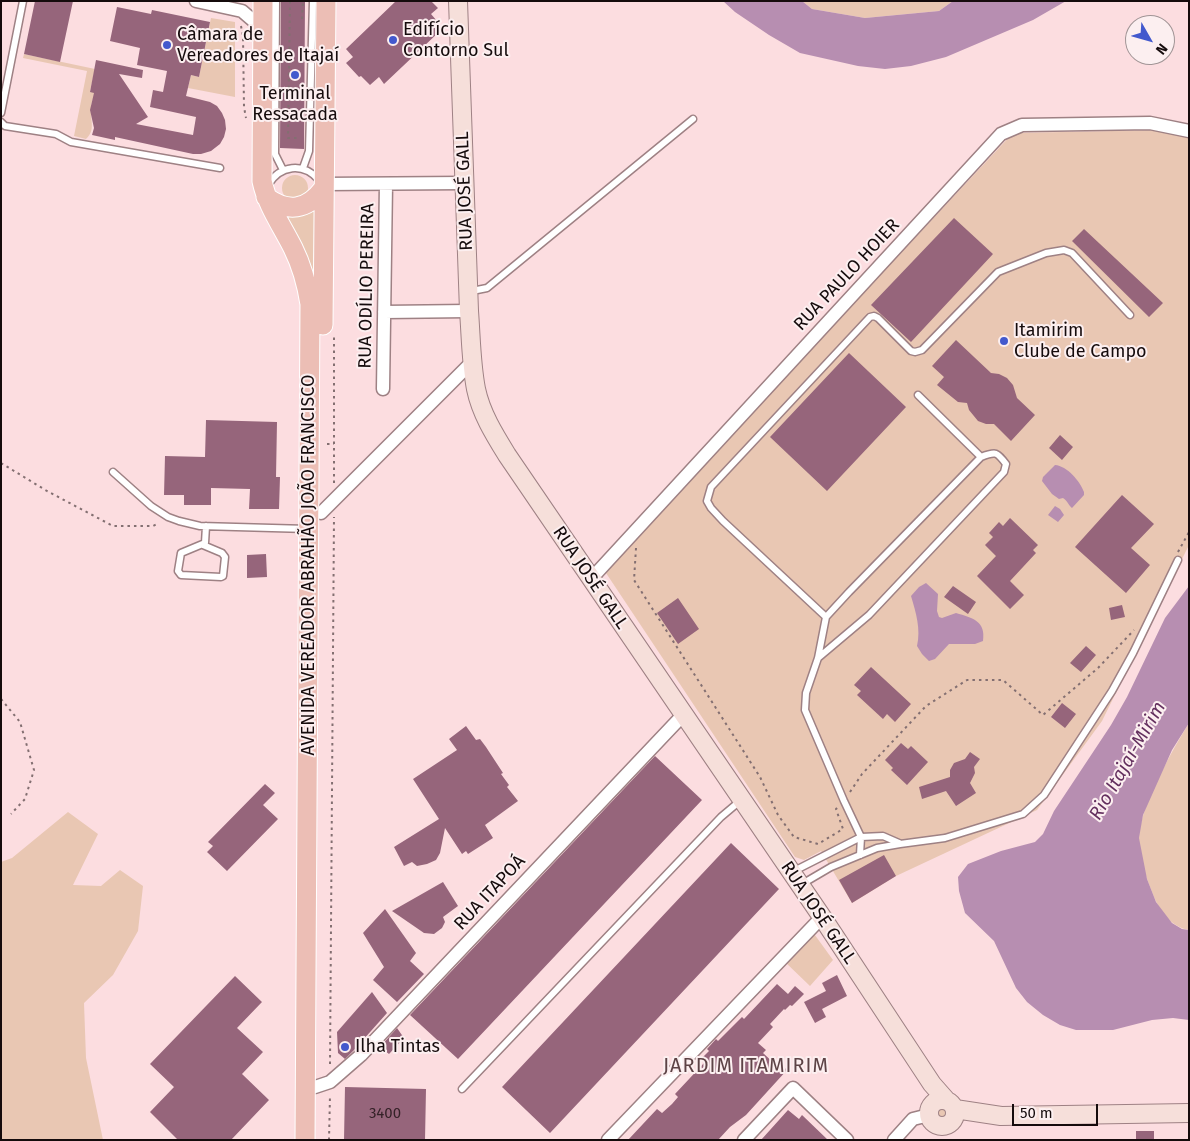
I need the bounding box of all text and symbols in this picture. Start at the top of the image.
north arrow [1125,15,1175,65]
place label: Edifício Contorno Sul [403,19,509,62]
place label: Câmara de Vereadores de Itajaí [177,24,339,66]
marker: Edifício Contorno Sul [387,34,399,46]
marker: Câmara de Vereadores de Itajaí [161,39,173,51]
text: N [1152,40,1171,58]
marker: Terminal Ressacada [289,69,301,81]
place label: Terminal Ressacada [252,83,338,126]
street label: RUA JOSÉ GALL [452,131,478,251]
street label: RUA ODÍLIO PEREIRA [355,203,379,369]
street label: RUA PAULO HOIER [790,215,904,335]
place label: Itamirim Clube de Campo [1014,320,1147,362]
marker: Itamirim Clube de Campo [998,335,1010,347]
street label: AVENIDA VEREADOR ABRAHÃO JOÃO FRANCISCO [298,375,320,755]
street label: RUA JOSÉ GALL [548,522,632,634]
water label: Rio Itajaí-Mirim [1085,698,1171,824]
street label: RUA ITAPOÁ [450,851,530,935]
street label: RUA JOSÉ GALL [776,857,860,969]
place label: Ilha Tintas [355,1036,440,1058]
marker: Ilha Tintas [339,1041,351,1053]
district label: JARDIM ITAMIRIM [661,1054,831,1078]
scale bar [1015,1094,1101,1126]
text: 50 m [1020,1104,1053,1122]
house number: 3400 [369,1105,401,1123]

